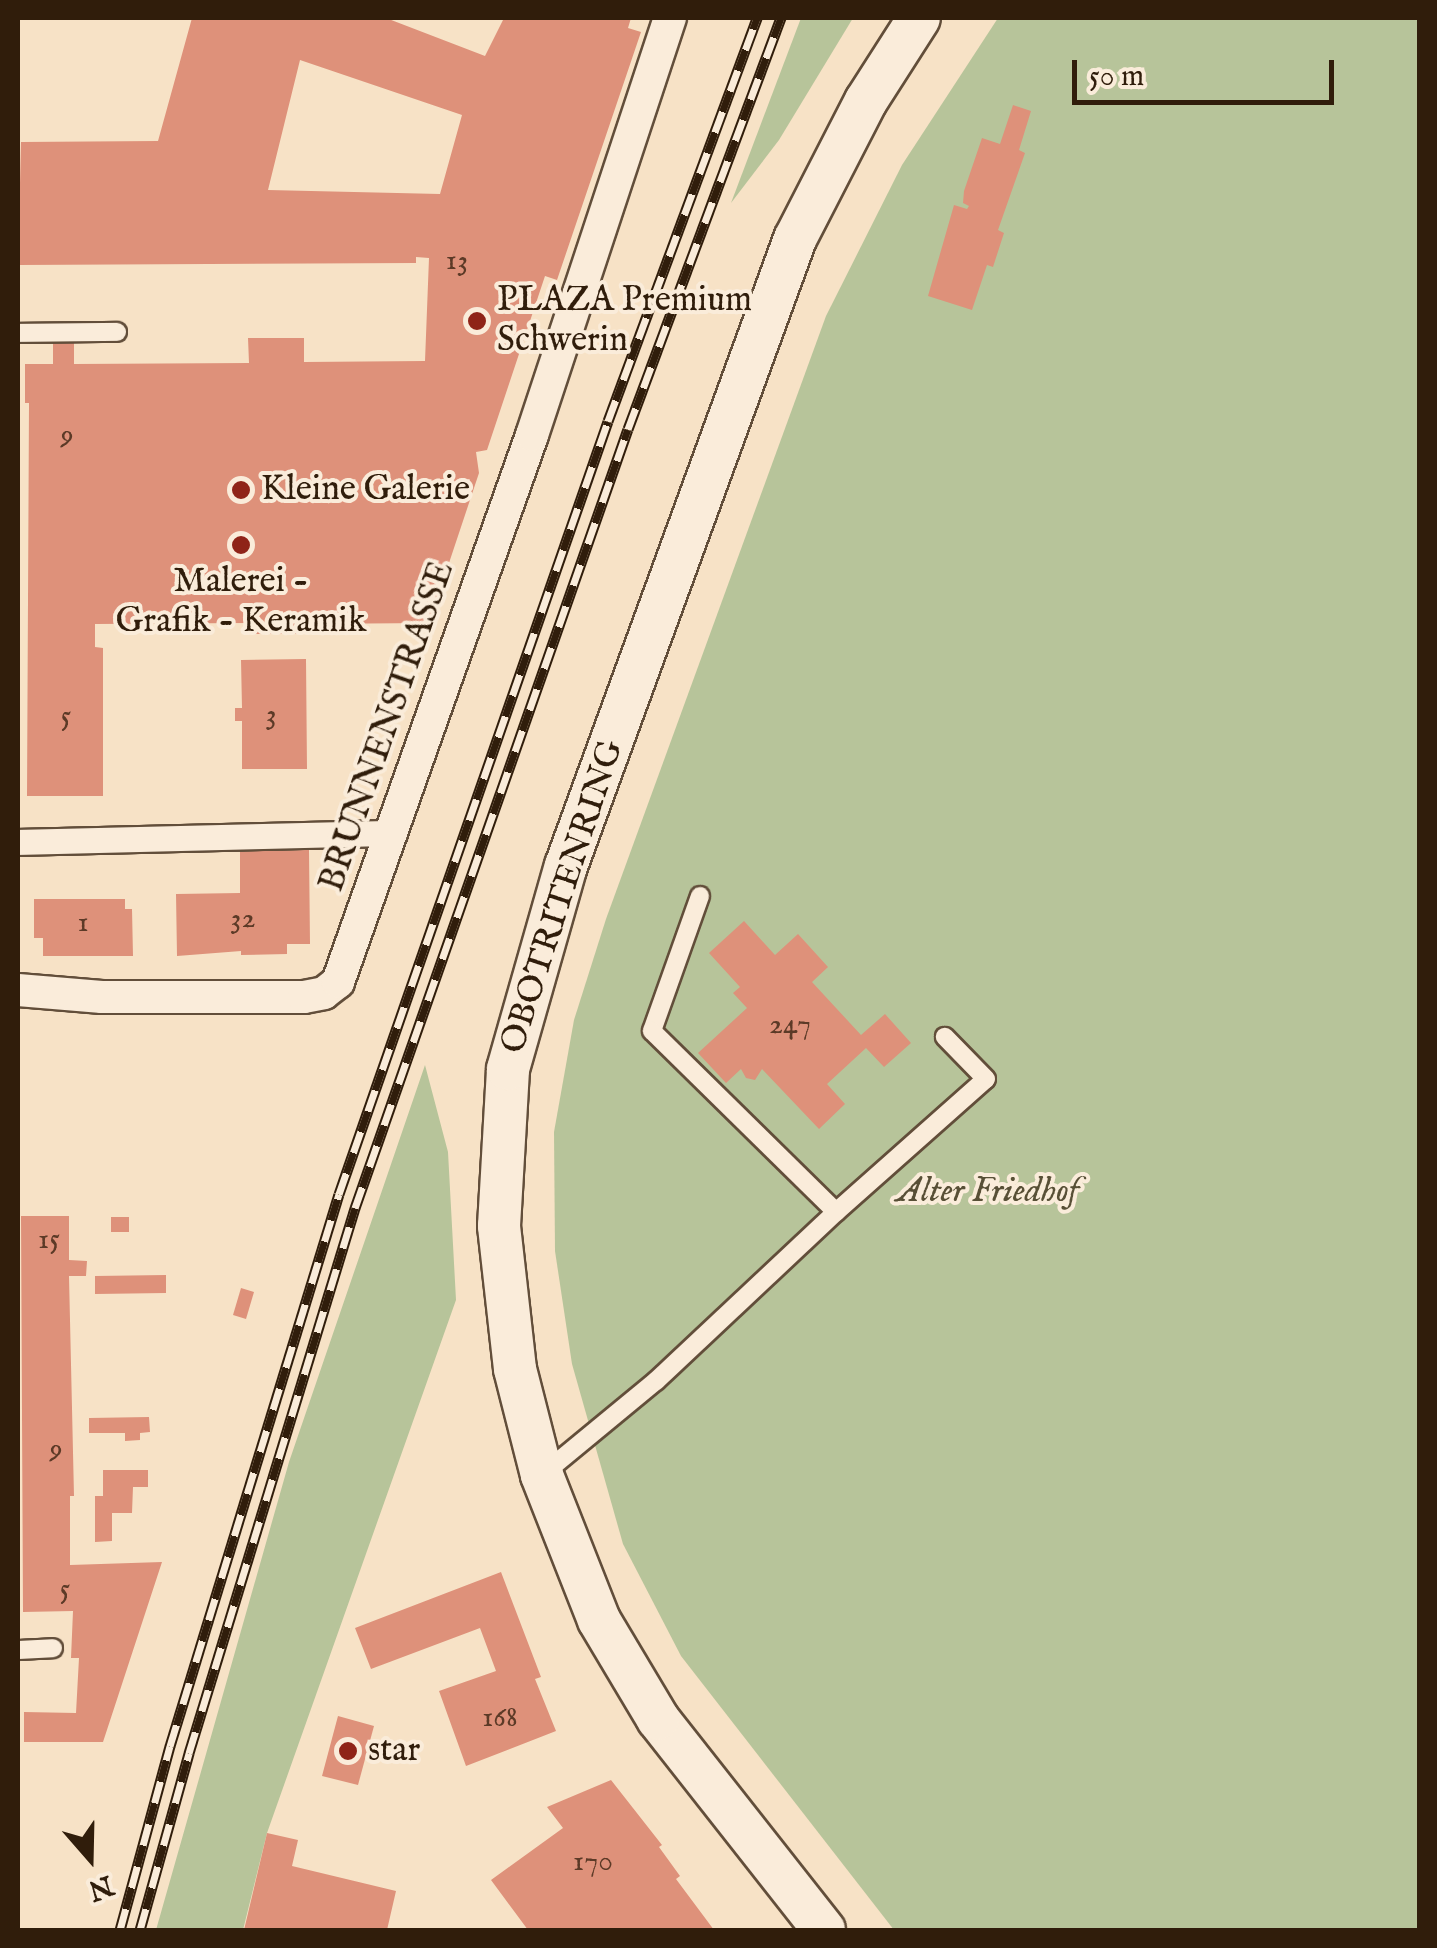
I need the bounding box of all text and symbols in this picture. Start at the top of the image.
scale bar [1077,40,1340,102]
text: 50 m [1089,58,1144,96]
house number: 13 [446,243,468,279]
place label: PLAZA Premium Schwerin [497,280,752,362]
marker: PLAZA Premium Schwerin [466,310,488,332]
house number: 9 [60,418,74,454]
place label: Kleine Galerie [261,469,470,511]
marker: Kleine Galerie [230,479,252,501]
marker: Malerei - Grafik - Keramik [230,534,252,556]
street label: BRUNNENSTRASSE [312,556,464,898]
place label: Malerei - Grafik - Keramik [116,561,366,643]
house number: 3 [265,697,277,733]
house number: 5 [61,699,71,735]
street label: OBOTRITENRING [493,735,633,1059]
house number: 32 [230,901,256,937]
house number: 1 [77,905,89,941]
house number: 247 [769,1007,811,1043]
park label: Alter Friedhof [897,1171,1079,1213]
house number: 15 [38,1222,60,1258]
house number: 9 [49,1432,63,1468]
house number: 5 [60,1572,70,1608]
house number: 168 [482,1700,518,1736]
place label: star [368,1730,420,1772]
marker: star [337,1740,359,1762]
north arrow [40,1808,140,1908]
house number: 170 [573,1844,613,1880]
text: N [83,1866,118,1907]

